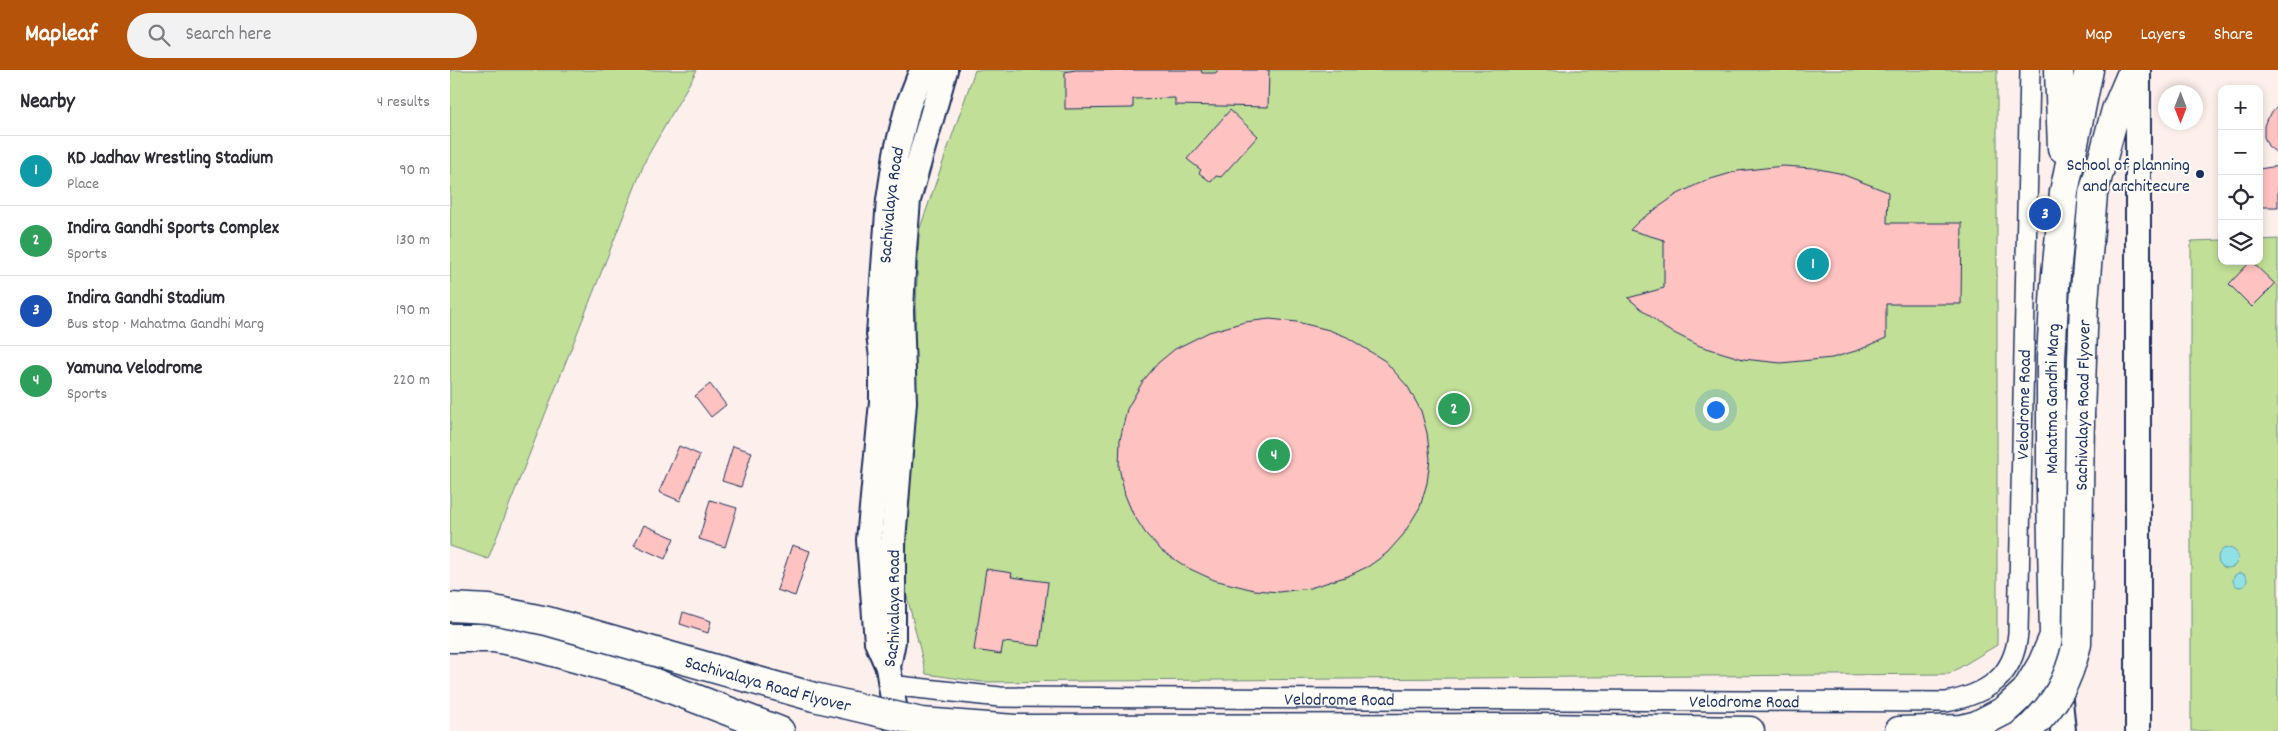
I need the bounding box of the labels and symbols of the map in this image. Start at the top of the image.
north arrow [2158,85,2203,130]
street label: Sachivalaya Road [874,144,912,264]
place label: School of planning and architecure [2067,154,2190,200]
marker: School of planning and architecure [2194,168,2206,180]
pin: 3 [2029,195,2061,233]
pin: 1 [1797,245,1829,283]
street label: Sachivalaya Road Flyover [2071,319,2098,491]
street label: Mahatma Gandhi Marg [2041,323,2068,474]
street label: Velodrome Road [2012,349,2039,460]
pin: 2 [1438,390,1470,428]
your location [1703,397,1729,423]
pin: 4 [1258,436,1290,474]
street label: Sachivalaya Road [878,550,908,669]
street label: Sachivalaya Road Flyover [681,651,853,720]
street label: Velodrome Road [1284,689,1394,714]
street label: Velodrome Road [1689,691,1799,716]

